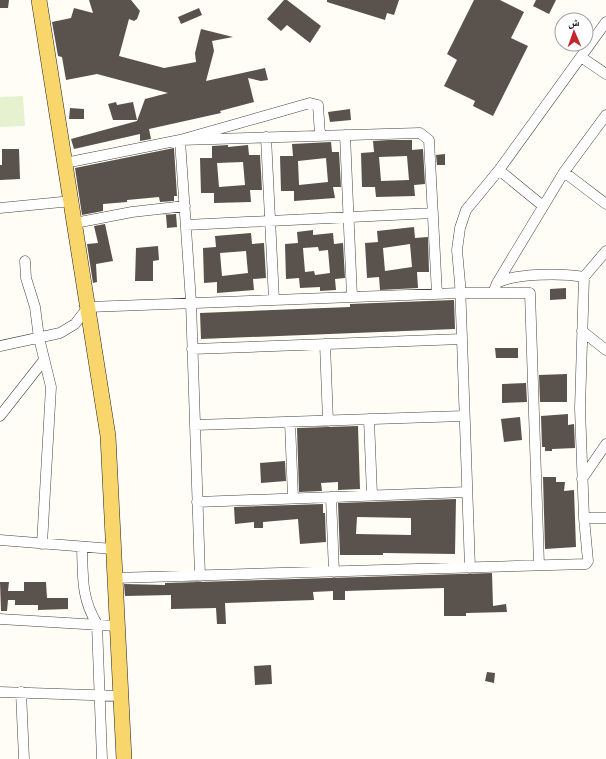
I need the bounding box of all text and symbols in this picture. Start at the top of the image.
north arrow [554,12,594,52]
text: ش [568,15,580,30]

